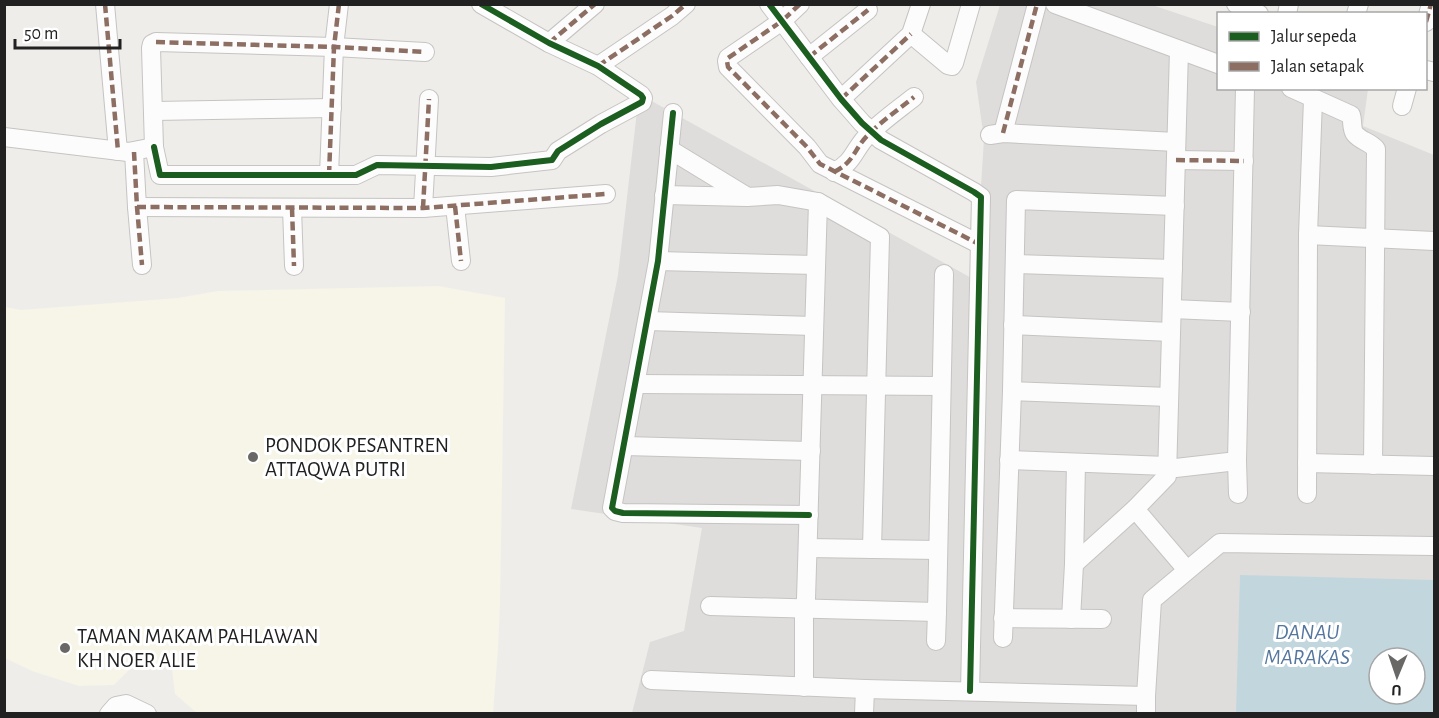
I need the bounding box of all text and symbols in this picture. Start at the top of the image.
scale bar [15,12,120,50]
legend [1217,12,1427,90]
text: 50 m [24,25,58,43]
text: Jalur sepeda [1271,28,1357,46]
text: Jalan setapak [1271,58,1365,76]
place label: PONDOK PESANTREN ATTAQWA PUTRI [265,435,449,480]
marker: PONDOK PESANTREN ATTAQWA PUTRI [246,450,260,464]
water label: DANAU MARAKAS [1264,621,1350,668]
place label: TAMAN MAKAM PAHLAWAN KH NOER ALIE [77,626,319,671]
marker: TAMAN MAKAM PAHLAWAN KH NOER ALIE [58,641,72,655]
north arrow [1367,646,1427,706]
text: U [1391,682,1402,698]

